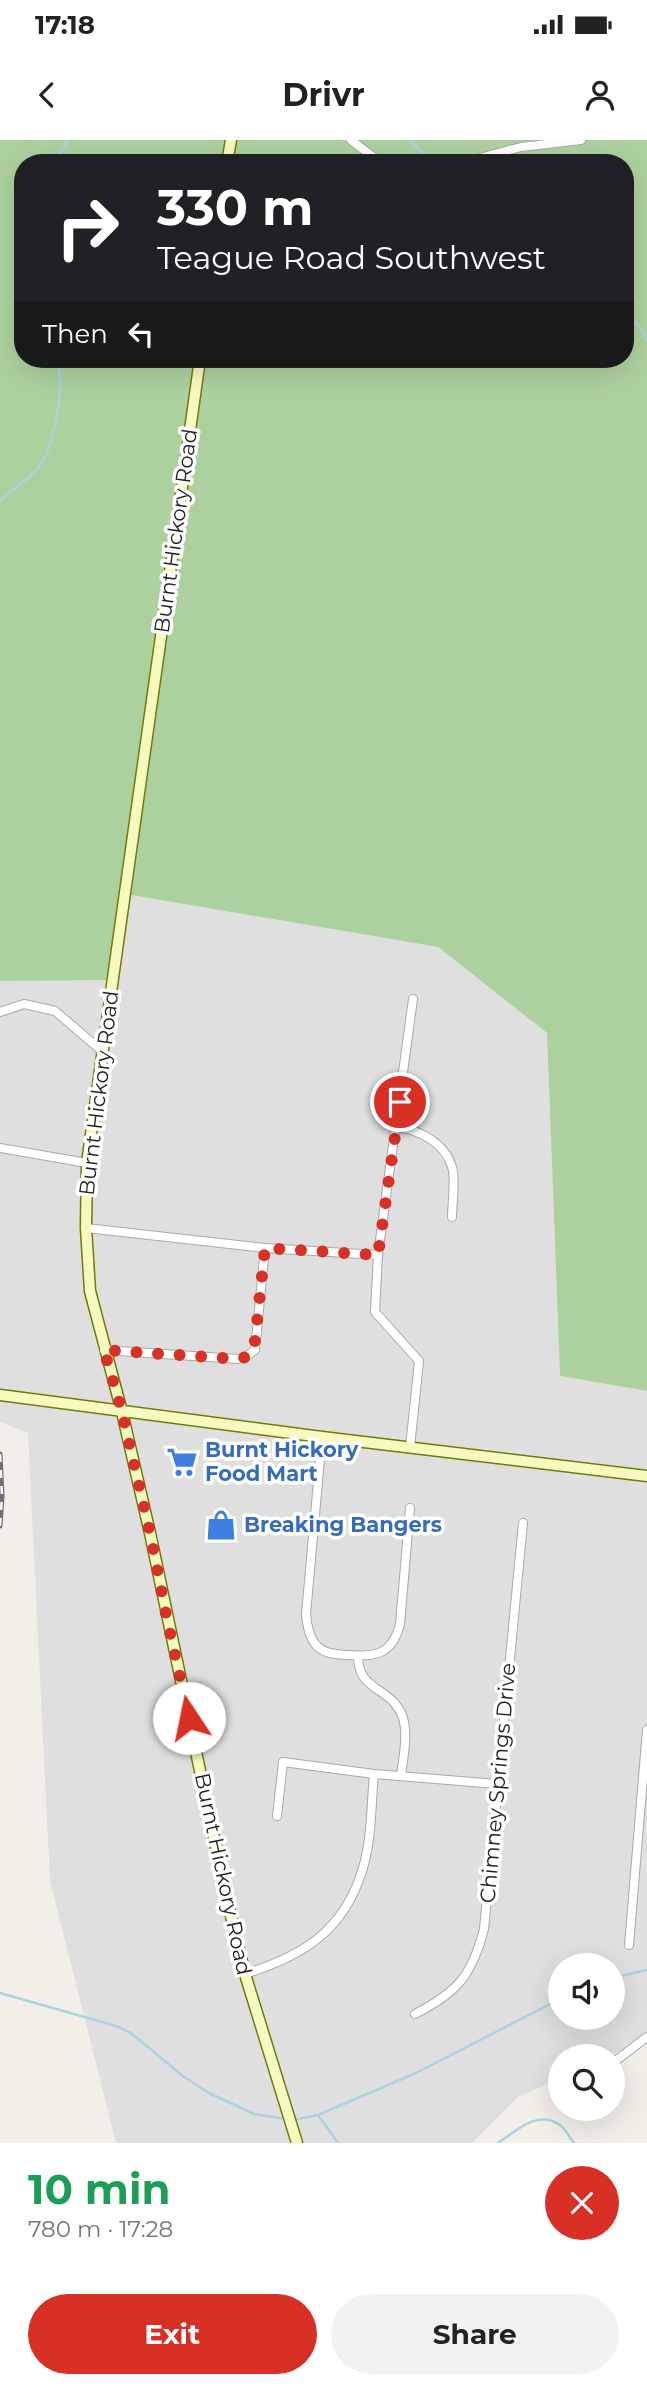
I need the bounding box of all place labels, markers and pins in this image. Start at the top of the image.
pin [370,1072,430,1132]
place label: Burnt Hickory Food Mart [205,1437,359,1486]
supermarket icon: Burnt Hickory Food Mart [165,1445,199,1479]
shop icon: Breaking Bangers [204,1508,238,1542]
place label: Breaking Bangers [244,1512,442,1537]

